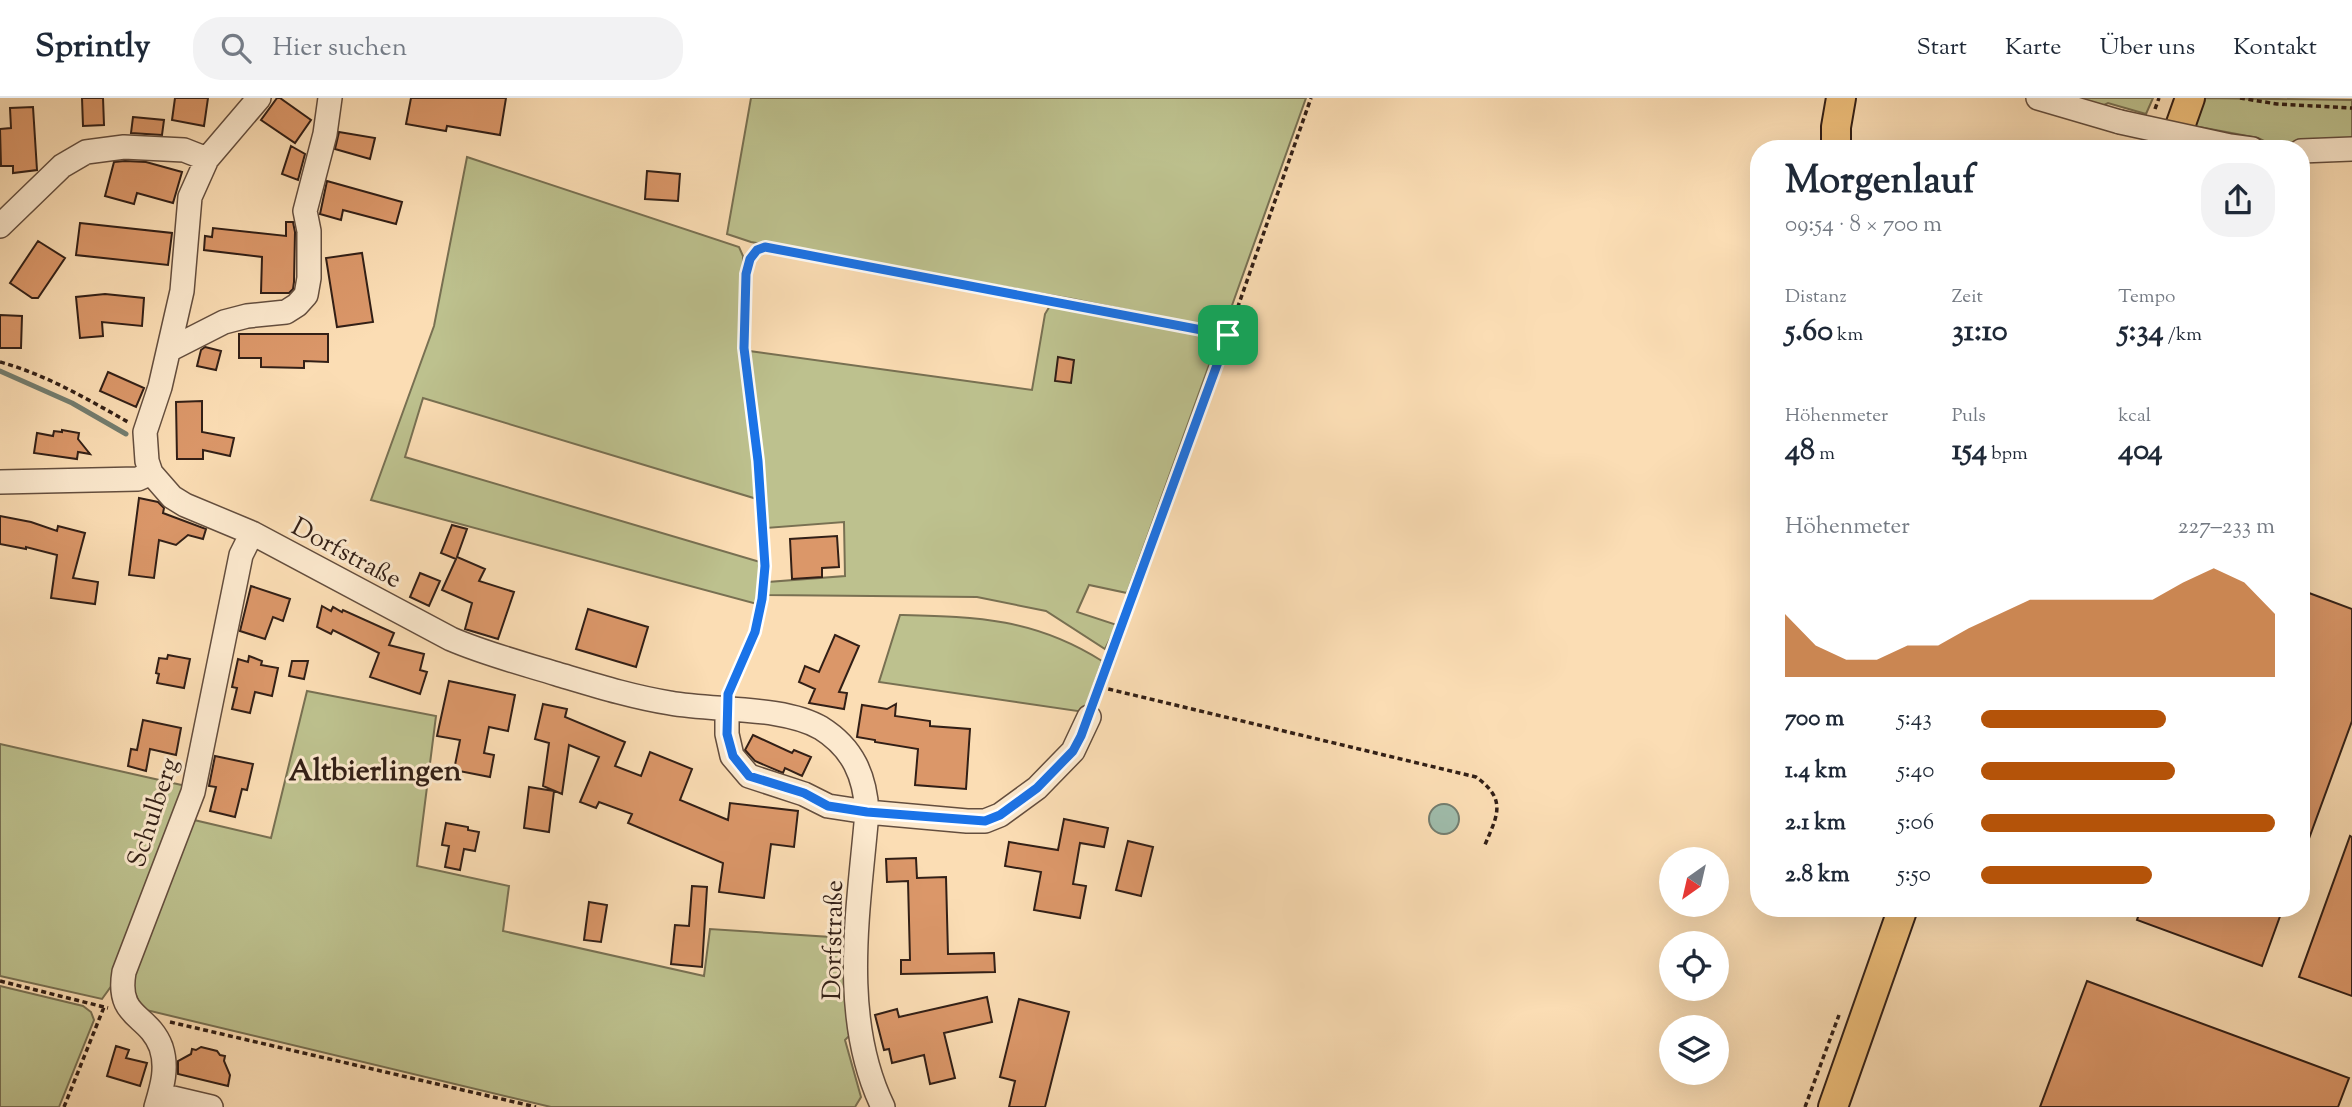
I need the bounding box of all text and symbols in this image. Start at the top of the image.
search box [193,17,683,80]
text: Sprintly [35,24,151,72]
icon: search [217,29,255,67]
text: Hier suchen [273,30,407,67]
text: Start [1916,31,1967,65]
text: Karte [2005,31,2061,65]
text: Über uns [2099,31,2195,65]
text: Kontakt [2233,31,2317,65]
text: Morgenlauf [1785,156,1976,210]
button: share [2201,163,2275,237]
text: 09:54 · 8 × 700 m [1785,209,1942,242]
text: Distanz [1785,284,1847,311]
text: Zeit [1952,284,1983,311]
text: Tempo [2118,284,2175,311]
pin [1198,305,1258,365]
text: 5.60 [1785,311,1833,354]
text: 31:10 [1952,311,2008,354]
text: 5:34 [2118,311,2164,354]
icon: arrive [1209,316,1247,354]
text: km [1833,322,1863,349]
text: /km [2164,322,2202,349]
text: Höhenmeter [1785,403,1888,430]
text: Puls [1952,403,1986,430]
text: kcal [2118,403,2151,430]
text: 48 [1785,430,1815,473]
text: 154 [1952,430,1987,473]
text: 404 [2118,430,2163,473]
text: m [1815,441,1835,468]
text: bpm [1987,441,2028,468]
street label: Dorfstraße [284,510,408,599]
text: Höhenmeter [1785,511,1910,544]
text: 227–233 m [2178,511,2275,544]
text: 700 m [1785,703,1844,736]
text: 5:43 [1897,703,1932,736]
district label: Altbierlingen [289,751,462,794]
street label: Schulberg [119,753,189,872]
text: 1.4 km [1785,755,1847,788]
text: 5:40 [1897,755,1934,788]
text: 2.1 km [1785,807,1846,840]
text: 5:06 [1897,807,1934,840]
north arrow [1659,847,1729,917]
map controls [1659,847,1729,1085]
text: 2.8 km [1785,859,1850,892]
text: 5:50 [1897,859,1931,892]
street label: Dorfstraße [815,880,854,1000]
button: locate [1659,931,1729,1001]
button: layers [1659,1015,1729,1085]

